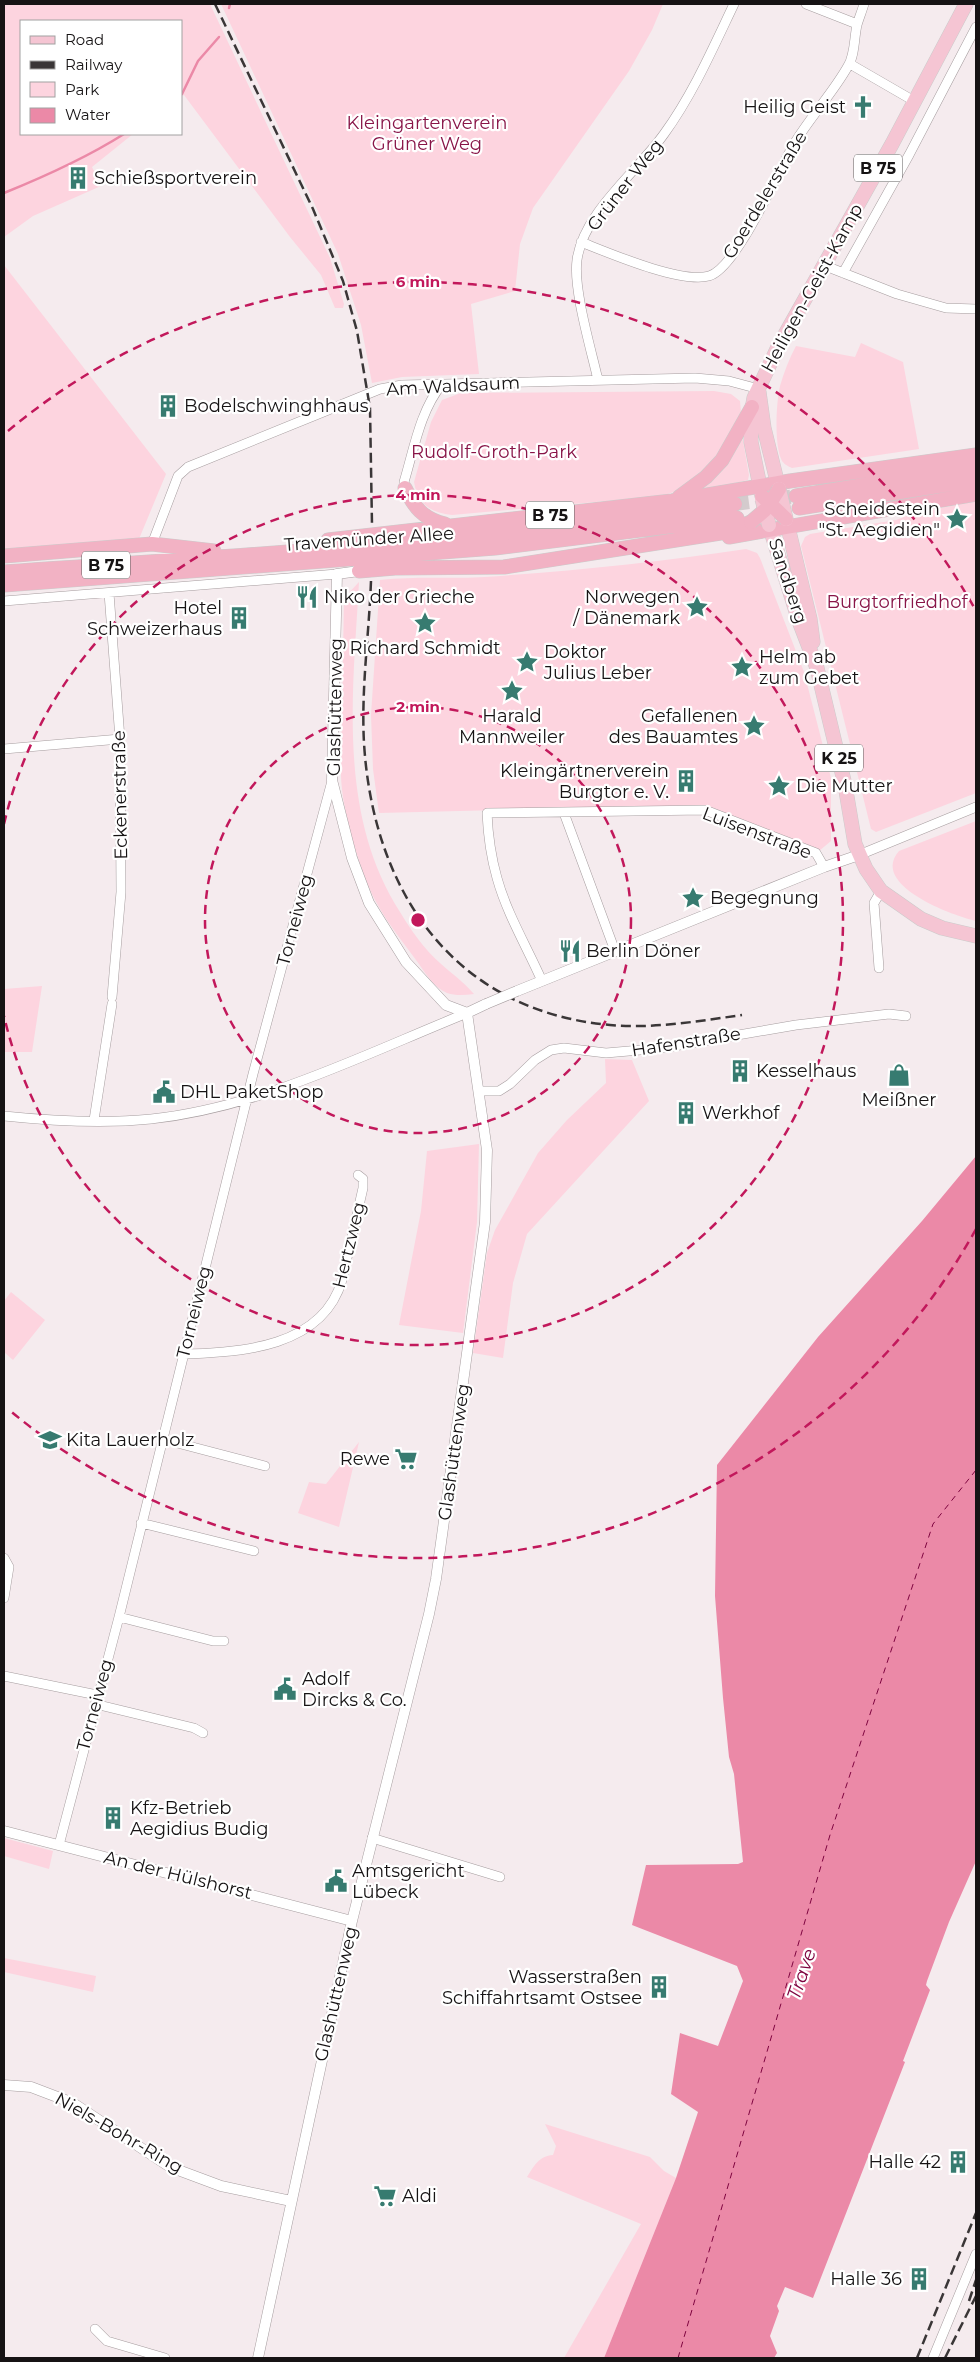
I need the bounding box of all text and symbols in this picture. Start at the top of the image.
legend [20,20,182,135]
text: Road [65,30,104,49]
text: Railway [65,55,123,74]
text: Park [65,80,99,99]
church icon: Heilig Geist [850,94,876,120]
place label: Heilig Geist [743,96,846,118]
text: Water [65,105,111,124]
park label: Kleingartenverein Grüner Weg [346,112,508,155]
street label: Goerdelerstraße [718,127,812,263]
street label: Grüner Weg [582,135,668,235]
road number: B 75 [854,154,902,182]
building icon: Schießsportverein [65,165,91,191]
place label: Schießsportverein [94,167,257,189]
street label: Heiligen-Geist-Kamp [756,200,868,376]
text: 6 min [396,272,440,291]
street label: Am Waldsaum [386,372,520,400]
building icon: Bodelschwinghhaus [155,393,181,419]
place label: Bodelschwinghhaus [184,395,369,417]
park label: Rudolf-Groth-Park [411,441,577,463]
text: 4 min [395,485,441,504]
place label: Scheidestein "St. Aegidien" [819,498,940,541]
road number: B 75 [526,502,574,528]
place icon: Scheidestein "St. Aegidien" [944,506,970,532]
street label: Travemünder Allee [283,522,455,556]
street label: Sandberg [764,536,812,626]
road number: B 75 [82,552,130,578]
restaurant icon: Niko der Grieche [294,584,320,610]
place label: Niko der Grieche [324,586,475,608]
place label: Norwegen / Dänemark [572,586,680,629]
park label: Burgtorfriedhof [826,591,968,613]
place icon: Norwegen / Dänemark [684,594,710,620]
place label: Hotel Schweizerhaus [87,597,222,640]
building icon: Hotel Schweizerhaus [226,605,252,631]
place icon: Richard Schmidt [412,610,438,636]
place label: Richard Schmidt [349,637,501,659]
street label: Glashüttenweg [323,638,347,776]
place label: Doktor Julius Leber [543,641,652,684]
place label: Helm ab zum Gebet [759,646,859,689]
place icon: Doktor Julius Leber [514,649,540,675]
place icon: Helm ab zum Gebet [729,654,755,680]
place icon: Harald Mannweiler [499,678,525,704]
text: 2 min [396,697,440,716]
place label: Harald Mannweiler [459,705,565,748]
place label: Gefallenen des Bauamtes [609,705,738,748]
place icon: Gefallenen des Bauamtes [741,713,767,739]
street label: Eckenerstraße [108,730,132,860]
road number: K 25 [815,744,863,771]
place label: Kleingärtnerverein Burgtor e. V. [500,760,669,803]
building icon: Kleingärtnerverein Burgtor e. V. [673,768,699,794]
place icon: Die Mutter [766,773,792,799]
place label: Die Mutter [796,775,893,797]
street label: Luisenstraße [699,802,815,864]
street label: Torneiweg [272,872,318,968]
place icon: Begegnung [680,885,706,911]
place label: Begegnung [710,887,819,909]
centre of rings [409,911,427,929]
restaurant icon: Berlin Döner [557,938,583,964]
place label: Berlin Döner [586,940,701,962]
street label: Hafenstraße [630,1022,742,1061]
building icon: Kesselhaus [727,1058,753,1084]
place label: Kesselhaus [756,1060,856,1082]
shop icon: Meißner [886,1062,912,1088]
public building icon: DHL PaketShop [151,1079,177,1105]
place label: DHL PaketShop [180,1081,323,1103]
place label: Meißner [861,1089,937,1111]
building icon: Werkhof [673,1100,699,1126]
place label: Werkhof [702,1102,780,1124]
street label: Hertzweg [328,1200,370,1290]
street label: Torneiweg [172,1264,216,1360]
street label: Glashüttenweg [433,1382,475,1522]
school or university icon: Kita Lauerholz [37,1427,63,1453]
place label: Kita Lauerholz [66,1429,195,1451]
supermarket icon: Rewe [393,1446,419,1472]
place label: Rewe [340,1448,390,1470]
street label: Torneiweg [72,1657,118,1753]
place label: Adolf Dircks & Co. [302,1668,407,1711]
public building icon: Adolf Dircks & Co. [272,1676,298,1702]
place label: Kfz-Betrieb Aegidius Budig [130,1797,269,1840]
building icon: Kfz-Betrieb Aegidius Budig [100,1805,126,1831]
street label: An der Hülshorst [102,1846,254,1904]
place label: Amtsgericht Lübeck [352,1860,465,1903]
public building icon: Amtsgericht Lübeck [323,1868,349,1894]
street label: Glashüttenweg [310,1924,362,2064]
water label: Trave [782,1946,821,2003]
place label: Wasserstraßen Schiffahrtsamt Ostsee [442,1966,642,2009]
building icon: Wasserstraßen Schiffahrtsamt Ostsee [646,1974,672,2000]
street label: Niels-Bohr-Ring [51,2087,187,2179]
building icon: Halle 42 [945,2149,971,2175]
place label: Halle 42 [868,2151,941,2173]
supermarket icon: Aldi [372,2183,398,2209]
place label: Aldi [402,2185,437,2207]
building icon: Halle 36 [906,2266,932,2292]
place label: Halle 36 [830,2268,902,2290]

